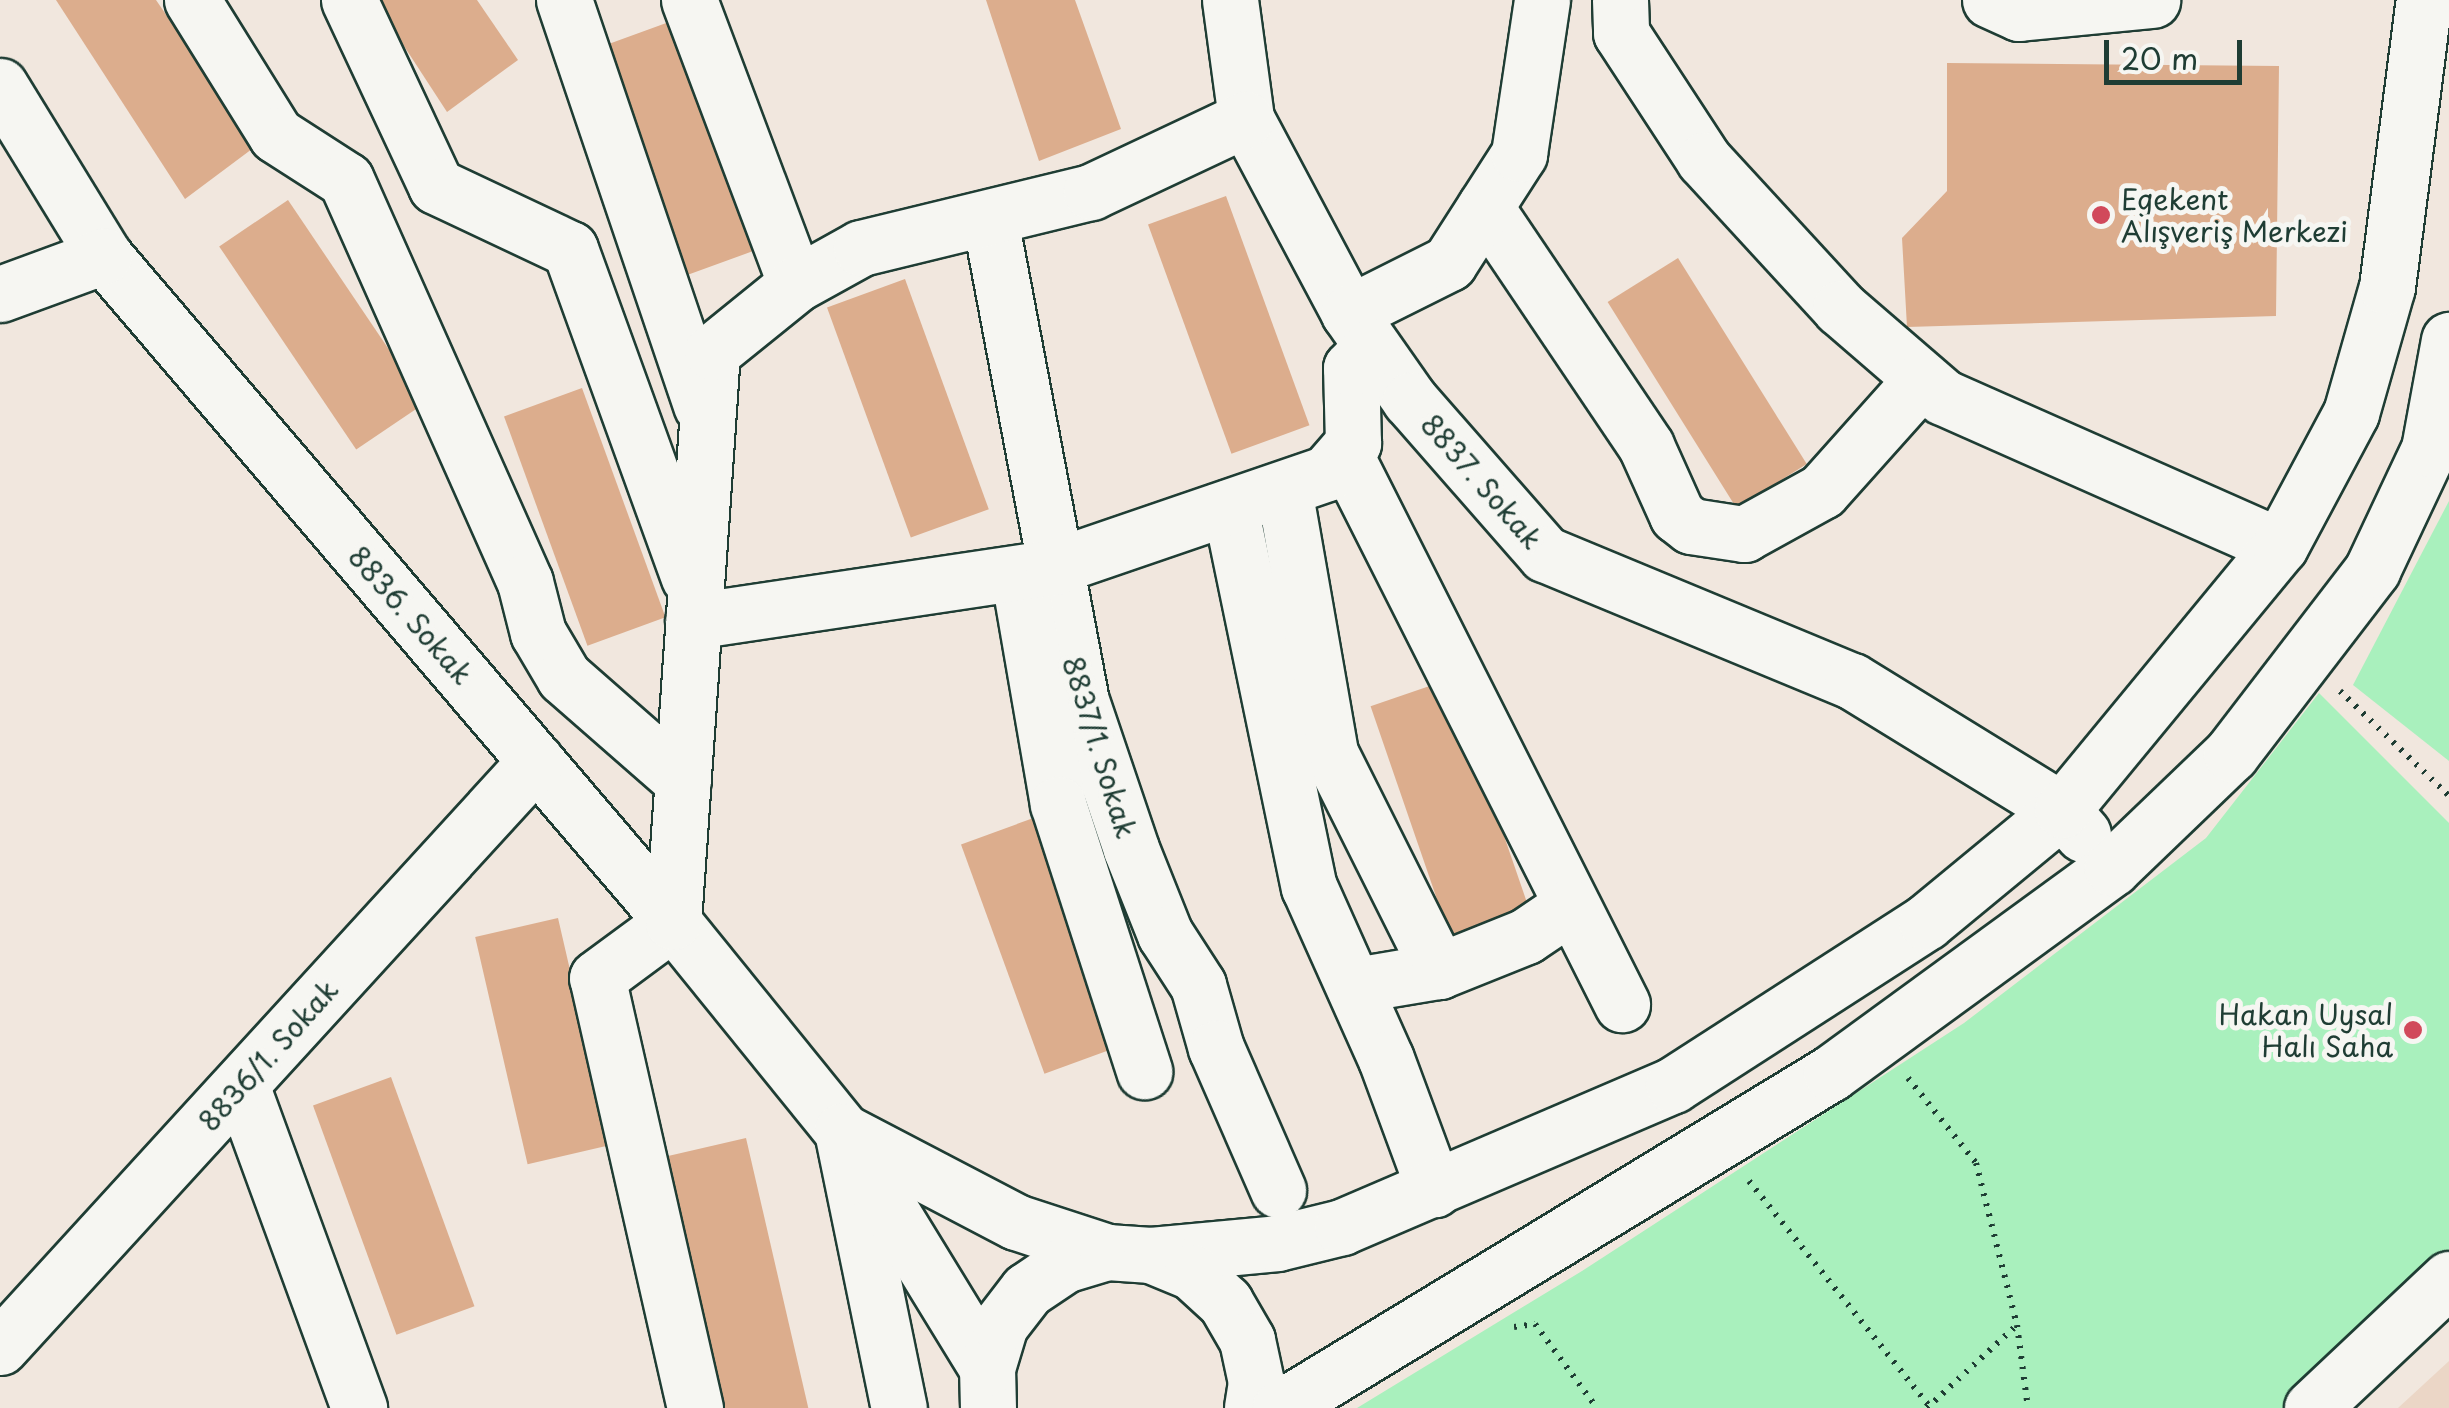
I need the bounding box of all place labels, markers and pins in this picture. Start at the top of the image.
place label: Egekent Alışveriş Merkezi [2121,182,2348,248]
marker: Egekent Alışveriş Merkezi [2090,204,2112,226]
place label: Hakan Uysal Halı Saha [2219,997,2393,1063]
marker: Hakan Uysal Halı Saha [2402,1019,2424,1041]

